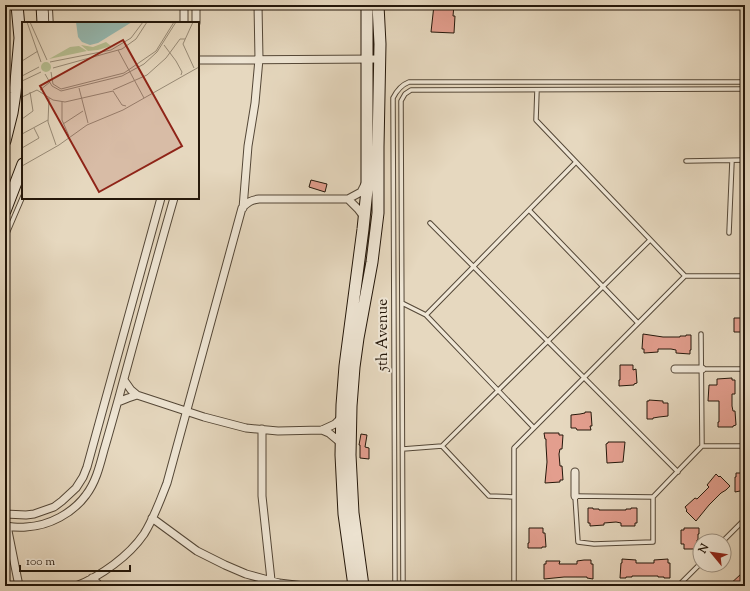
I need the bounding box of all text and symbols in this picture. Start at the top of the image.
inset map [22,22,199,199]
street label: 5th Avenue [373,299,394,372]
north arrow [692,533,732,573]
text: N [695,541,713,557]
scale bar [20,547,130,573]
text: 100 m [26,553,55,571]

